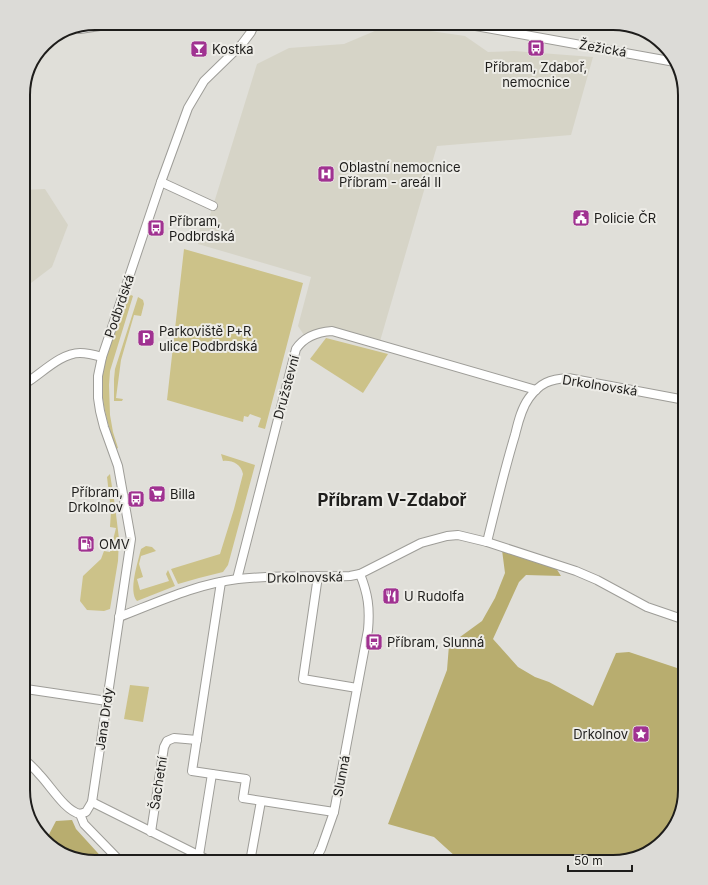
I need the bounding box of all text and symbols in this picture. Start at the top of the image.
street label: Žežická [578,36,628,60]
bus stop icon: Příbram, Zdaboř, nemocnice [526,38,546,58]
bar icon: Kostka [189,39,209,59]
place label: Kostka [212,41,254,57]
place label: Příbram, Zdaboř, nemocnice [485,59,587,90]
place label: Oblastní nemocnice Příbram - areál II [339,159,461,190]
hospital icon: Oblastní nemocnice Příbram - areál II [316,164,336,184]
public building icon: Policie ČR [571,208,591,228]
place label: Policie ČR [594,210,656,226]
place label: Příbram, Podbrdská [169,213,235,244]
bus stop icon: Příbram, Podbrdská [146,218,166,238]
street label: Podbrdská [101,272,137,340]
place label: Parkoviště P+R ulice Podbrdská [159,323,258,354]
parking icon: Parkoviště P+R ulice Podbrdská [136,328,156,348]
street label: Družstevní [270,352,302,421]
street label: Drkolnovská [561,371,639,399]
place label: Příbram, Drkolnov [68,484,123,515]
supermarket icon: Billa [147,484,167,504]
place label: Billa [170,486,195,502]
bus stop icon: Příbram, Drkolnov [126,489,146,509]
district label: Příbram V-Zdaboř [317,490,468,510]
fuel station icon: OMV [76,534,96,554]
place label: OMV [99,536,130,552]
street label: Drkolnovská [267,568,343,586]
restaurant icon: U Rudolfa [381,586,401,606]
place label: U Rudolfa [404,588,464,604]
bus stop icon: Příbram, Slunná [364,632,384,652]
place label: Příbram, Slunná [387,634,484,650]
street label: Jana Drdy [92,687,116,751]
place icon: Drkolnov [631,724,651,744]
place label: Drkolnov [573,726,628,742]
street label: Slunná [329,754,353,798]
street label: Šachetní [146,755,170,811]
scale bar [568,847,632,873]
text: 50 m [574,853,603,868]

